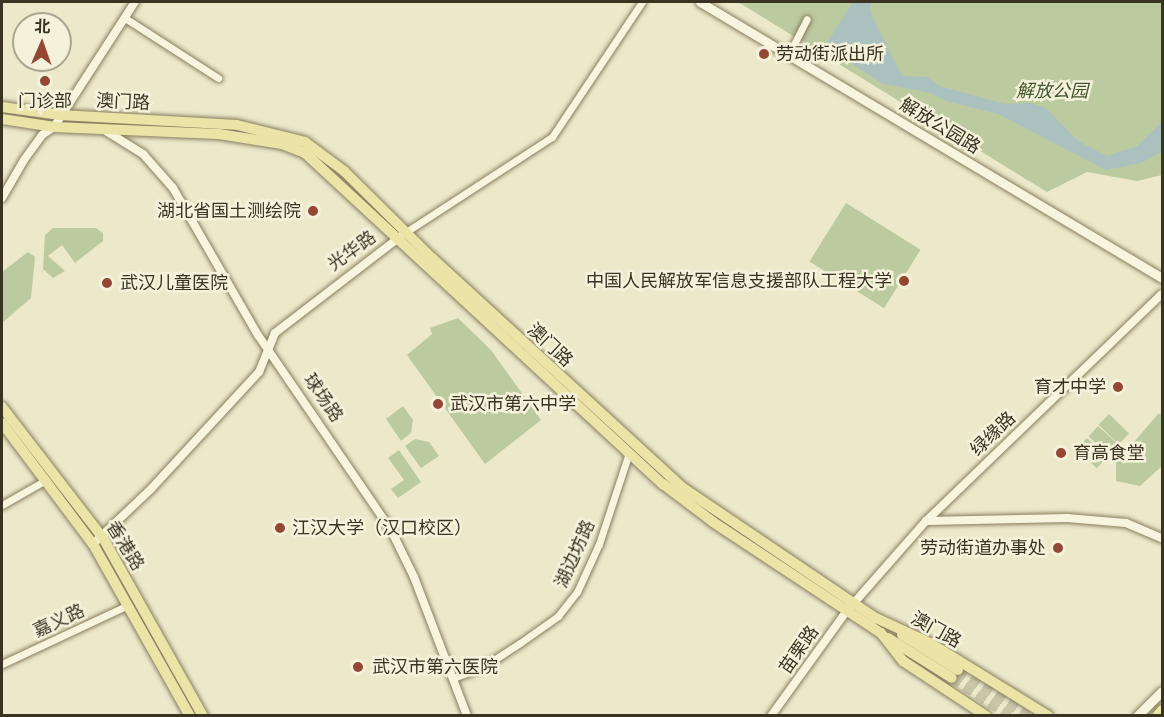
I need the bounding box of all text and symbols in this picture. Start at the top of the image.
north arrow [12,12,72,72]
text: 北 [34,16,51,36]
place label: 劳动街派出所 [776,43,884,65]
marker: 劳动街派出所 [757,47,771,61]
marker: 门诊部 [38,74,52,88]
park label: 解放公园 [1016,80,1088,102]
place label: 门诊部 [18,90,72,112]
street label: 澳门路 [95,90,151,114]
street label: 解放公园路 [896,94,984,158]
place label: 湖北省国土测绘院 [157,200,301,222]
marker: 湖北省国土测绘院 [306,204,320,218]
street label: 光华路 [324,226,380,276]
place label: 中国人民解放军信息支援部队工程大学 [586,270,892,292]
place label: 武汉儿童医院 [120,272,228,294]
marker: 武汉儿童医院 [98,274,116,292]
marker: 中国人民解放军信息支援部队工程大学 [897,274,911,288]
street label: 澳门路 [523,319,577,371]
street label: 球场路 [299,370,347,426]
place label: 育才中学 [1034,376,1106,398]
marker: 育才中学 [1111,380,1125,394]
place label: 武汉市第六中学 [450,393,576,415]
marker: 武汉市第六中学 [431,397,445,411]
street label: 绿缘路 [966,407,1020,461]
place label: 育高食堂 [1073,442,1145,464]
marker: 育高食堂 [1054,446,1068,460]
street label: 香港路 [102,517,148,575]
place label: 江汉大学（汉口校区） [292,517,472,539]
street label: 湖边坊路 [550,517,600,591]
marker: 江汉大学（汉口校区） [273,521,287,535]
place label: 劳动街道办事处 [920,537,1046,559]
marker: 劳动街道办事处 [1051,541,1065,555]
street label: 嘉义路 [30,600,88,642]
street label: 澳门路 [907,607,965,653]
street label: 苗栗路 [775,622,823,678]
place label: 武汉市第六医院 [372,656,498,678]
marker: 武汉市第六医院 [349,658,367,676]

